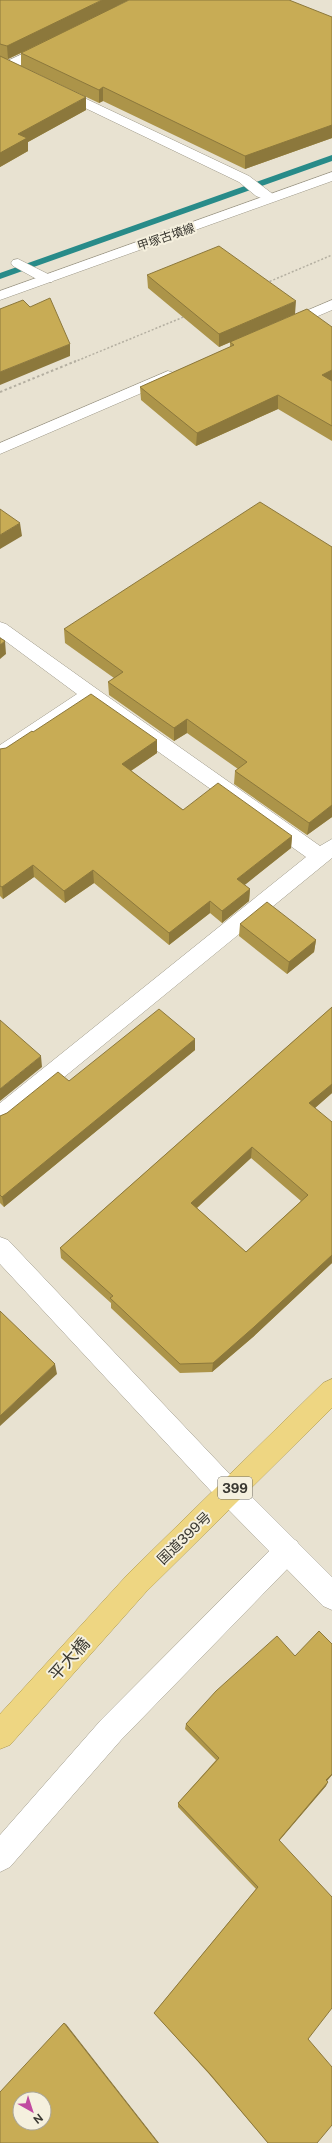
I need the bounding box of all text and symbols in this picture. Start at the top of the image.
street label: 甲塚古墳線 [135,221,197,253]
road number: 399 [218,1477,252,1499]
street label: 国道399号 [154,1509,214,1567]
street label: 平大橋 [45,1633,93,1685]
north arrow [12,2091,52,2131]
text: N [31,2111,45,2126]

